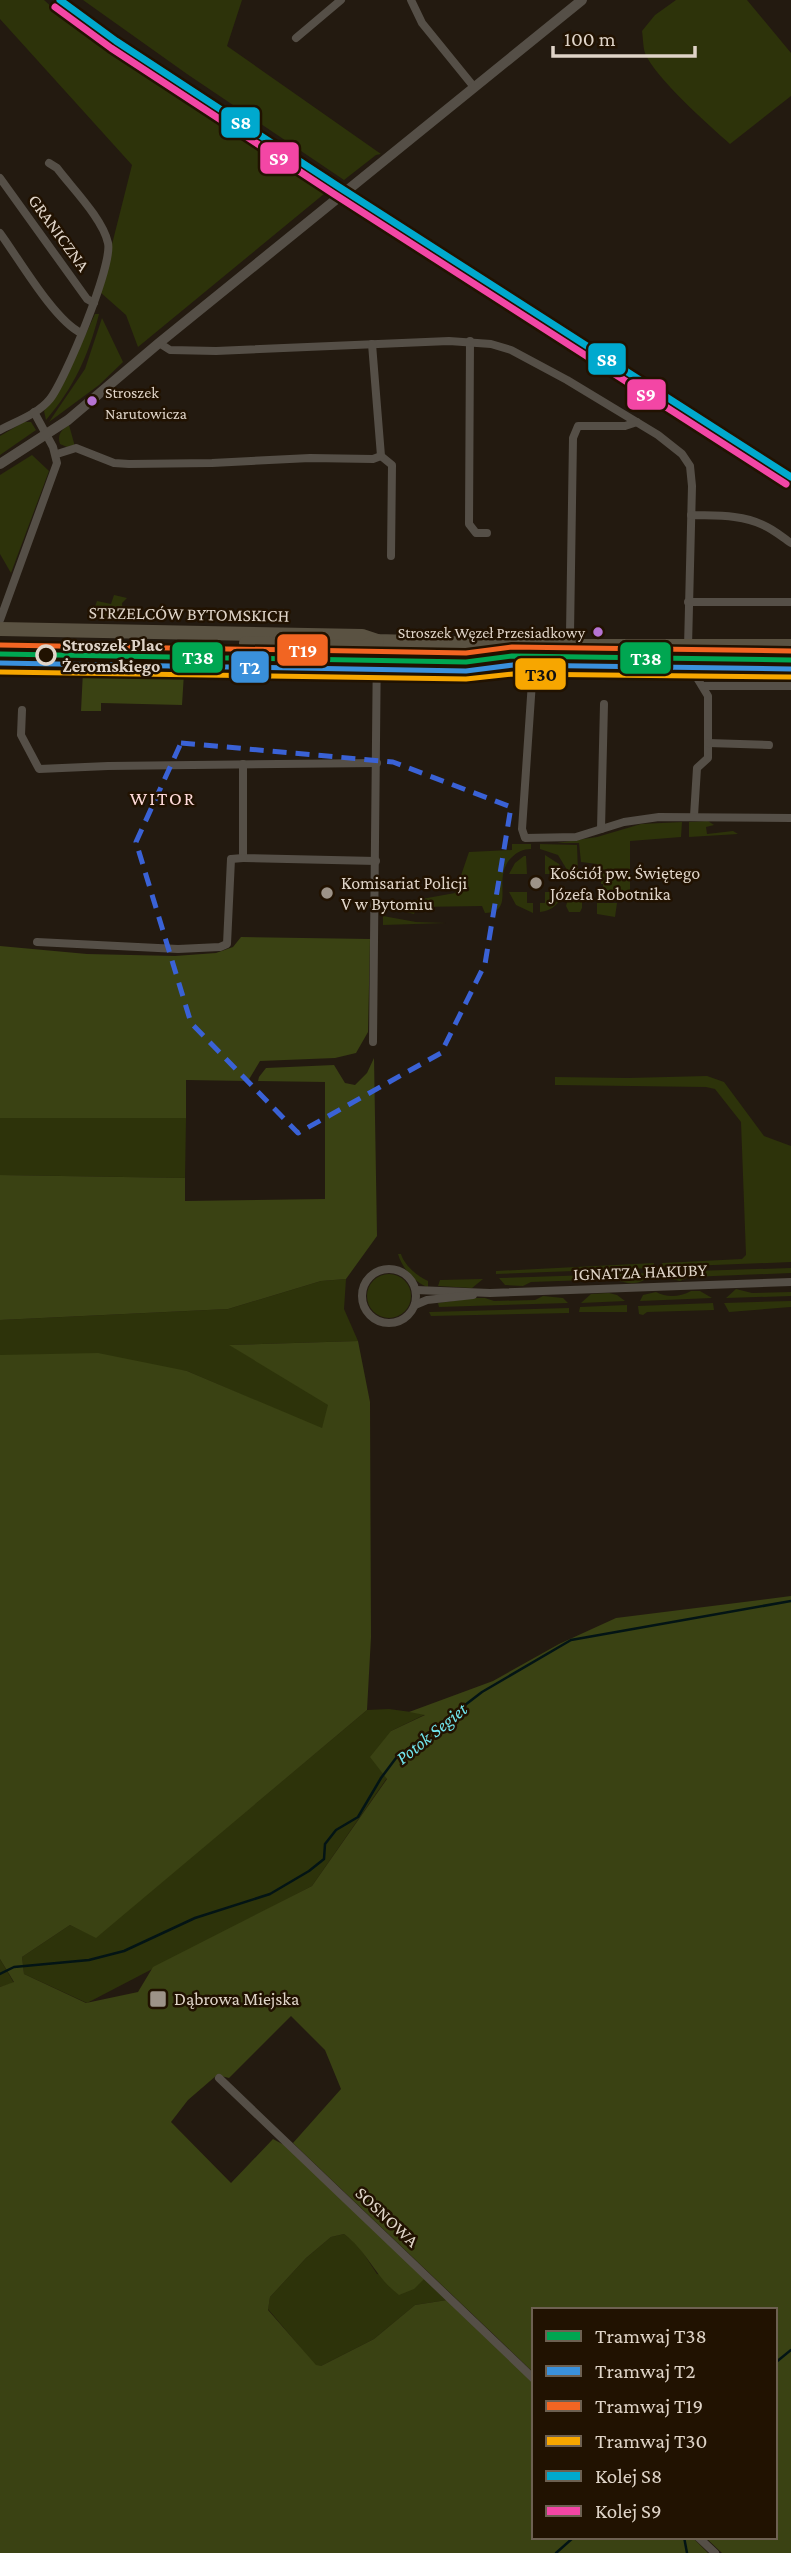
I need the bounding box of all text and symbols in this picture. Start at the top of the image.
scale bar [553,14,695,58]
text: 100 m [564,27,616,51]
line badge: S8 [220,106,261,139]
text: S8 [231,112,251,133]
line badge: S9 [259,141,300,175]
text: S9 [269,148,289,169]
street label: GRANICZNA [24,191,94,276]
line badge: S8 [587,342,627,376]
text: S8 [597,349,617,370]
line badge: S9 [626,378,667,411]
place label: Stroszek Narutowicza [105,384,188,422]
text: S9 [636,384,656,405]
marker: Stroszek Narutowicza [85,394,99,408]
street label: STRZELCÓW BYTOMSKICH [88,602,290,626]
place label: Stroszek Węzeł Przesiadkowy [398,624,586,642]
marker: Stroszek Węzeł Przesiadkowy [591,625,605,639]
line badge: T19 [276,633,329,667]
place label: Stroszek Plac Żeromskiego [62,635,163,676]
text: T19 [289,640,317,661]
line badge: T38 [171,641,224,674]
line badge: T38 [619,641,672,675]
marker: Stroszek Plac Żeromskiego [36,645,56,665]
text: T38 [182,647,214,668]
text: T38 [630,648,662,669]
line badge: T2 [230,650,270,684]
text: T2 [239,657,261,678]
line badge: T30 [514,657,567,691]
text: T30 [525,664,557,685]
district label: WITOR [130,788,196,809]
place label: Kościół pw. Świętego Józefa Robotnika [548,863,700,904]
place label: Komisariat Policji V w Bytomiu [341,873,467,914]
marker: Kościół pw. Świętego Józefa Robotnika [528,875,544,891]
marker: Komisariat Policji V w Bytomiu [319,885,335,901]
street label: IGNATZA HAKUBY [573,1260,708,1284]
water label: Potok Segiet [392,1698,471,1768]
marker: Dąbrowa Miejska [148,1989,168,2009]
place label: Dąbrowa Miejska [174,1989,299,2010]
street label: SOSNOWA [351,2183,423,2252]
legend [532,2308,777,2539]
text: Tramwaj T38 [595,2324,707,2348]
text: Tramwaj T2 [595,2359,696,2383]
text: Tramwaj T19 [595,2394,703,2418]
text: Tramwaj T30 [595,2429,707,2453]
text: Kolej S8 [595,2464,662,2488]
text: Kolej S9 [595,2499,662,2523]

